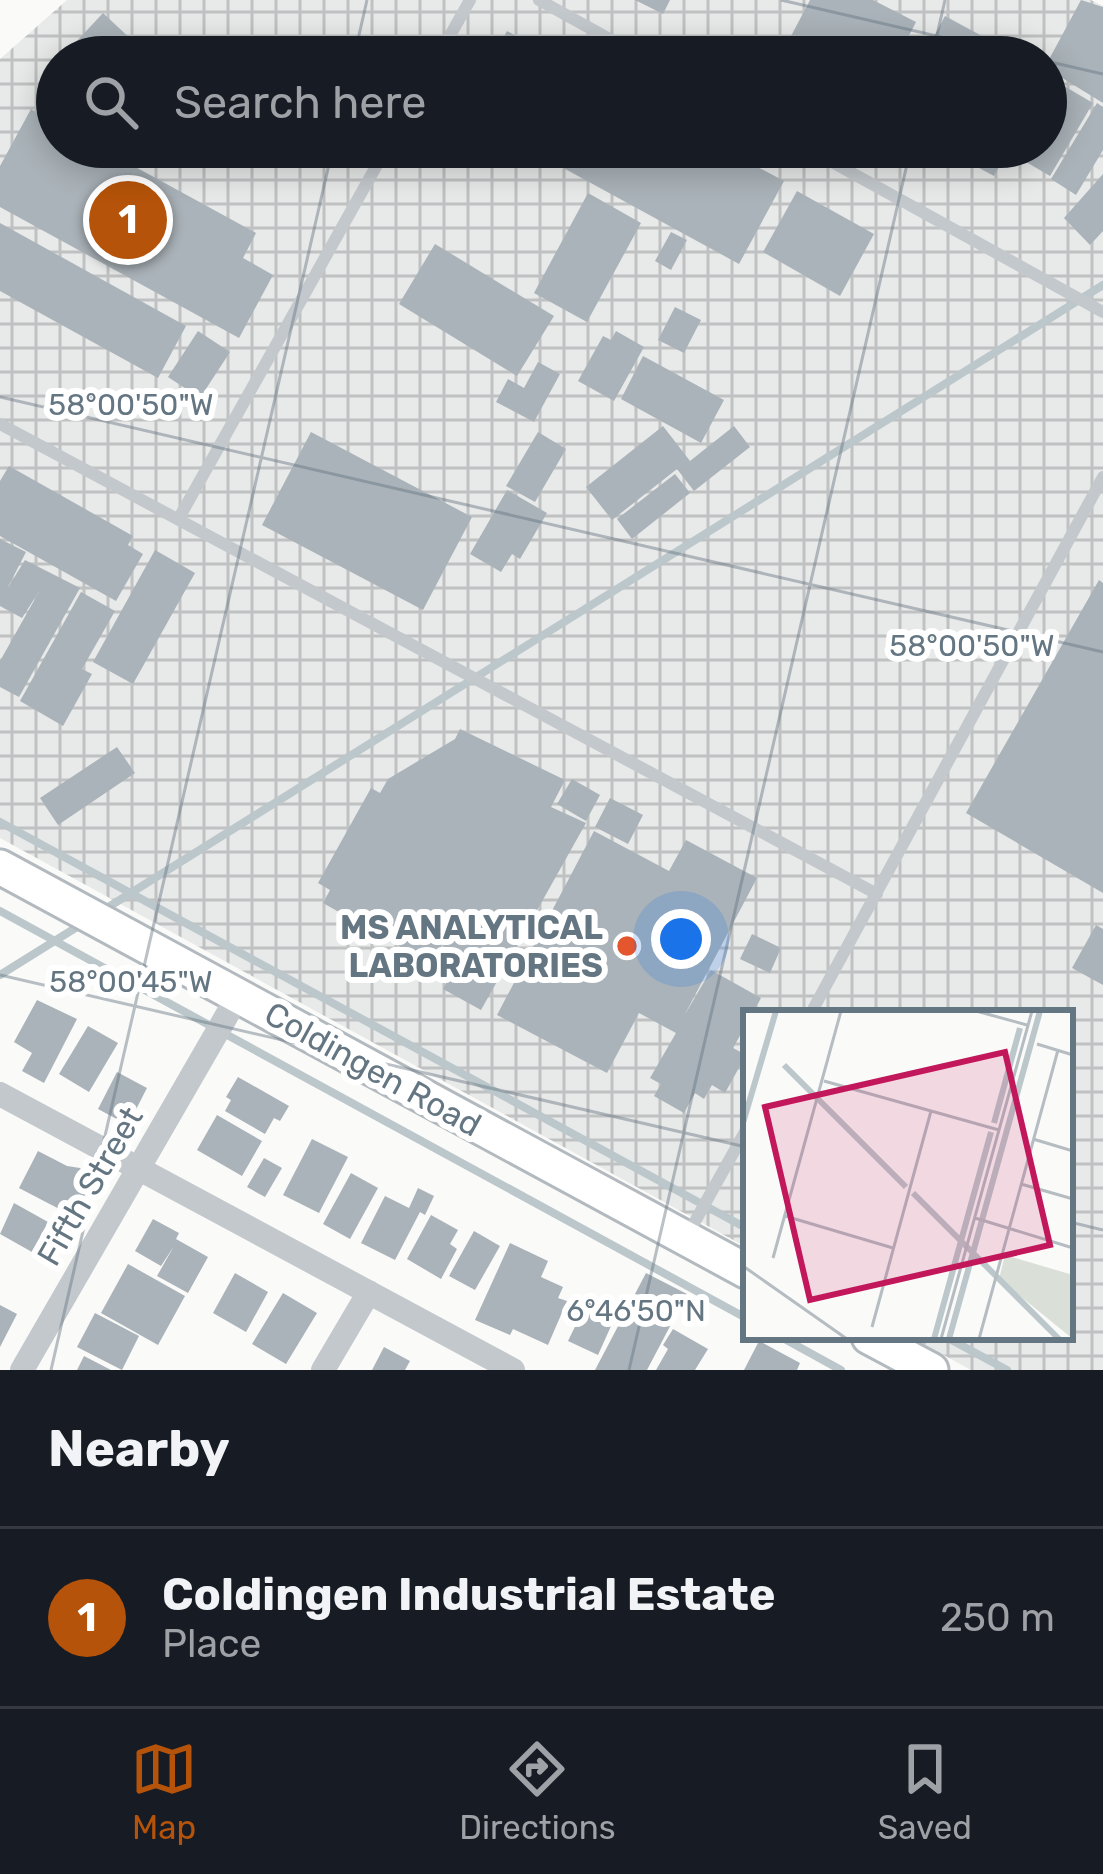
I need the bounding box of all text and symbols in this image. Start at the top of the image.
search box [36,36,1067,168]
icon: search [78,69,144,135]
text: Search here [174,76,426,129]
pin: 1 [89,175,167,265]
text: 58°00'50"W [48,387,214,423]
text: 58°00'50"W [889,628,1055,664]
place label: MS ANALYTICAL LABORATORIES [340,908,603,985]
your location [651,909,711,969]
marker: MS ANALYTICAL LABORATORIES [614,933,640,959]
text: 58°00'45"W [49,964,213,1000]
street label: Coldingen Road [258,994,488,1144]
inset map [743,1010,1073,1340]
street label: Fifth Street [29,1100,151,1272]
text: 6°46'50"N [566,1293,706,1329]
text: Nearby [48,1418,230,1479]
text: Coldingen Industrial Estate [162,1568,775,1621]
text: 1 [77,1595,97,1641]
text: 250 m [940,1595,1055,1641]
text: Place [162,1621,261,1667]
tab: Map [131,1736,197,1847]
tab: Directions [459,1736,616,1847]
tab: Saved [878,1736,972,1847]

